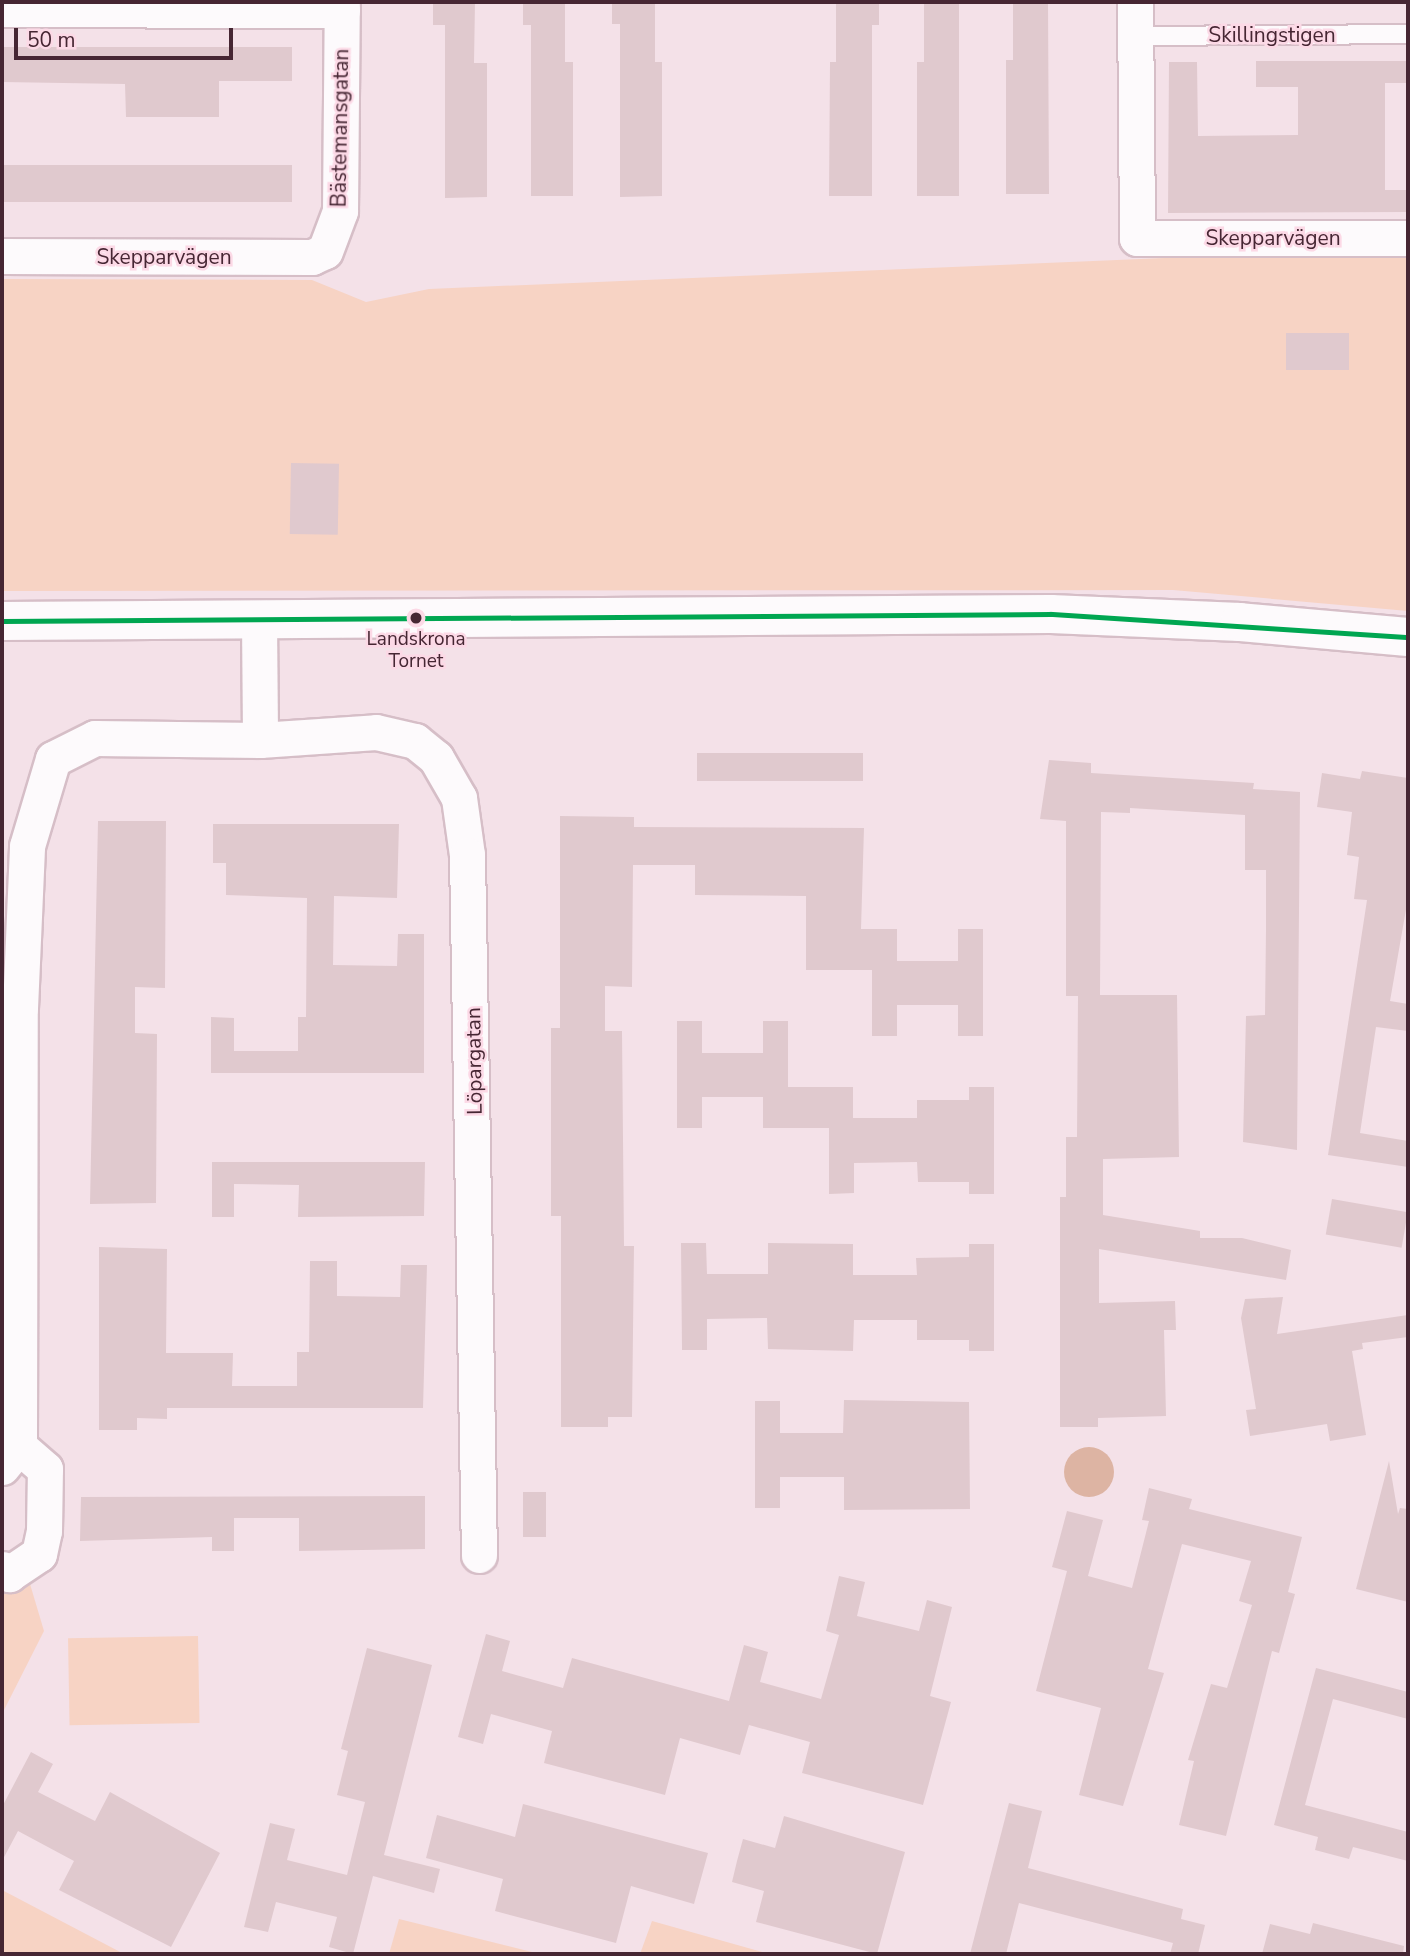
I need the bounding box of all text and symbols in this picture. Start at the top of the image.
scale bar [18,14,236,58]
street label: Skillingstigen [1208,22,1336,48]
text: 50 m [27,26,76,54]
street label: Bästemansgatan [326,48,354,208]
street label: Skepparvägen [1205,225,1341,251]
street label: Skepparvägen [96,244,232,270]
marker: Landskrona Tornet [409,611,423,625]
place label: Landskrona Tornet [366,629,466,673]
street label: Löpargatan [460,1007,488,1115]

